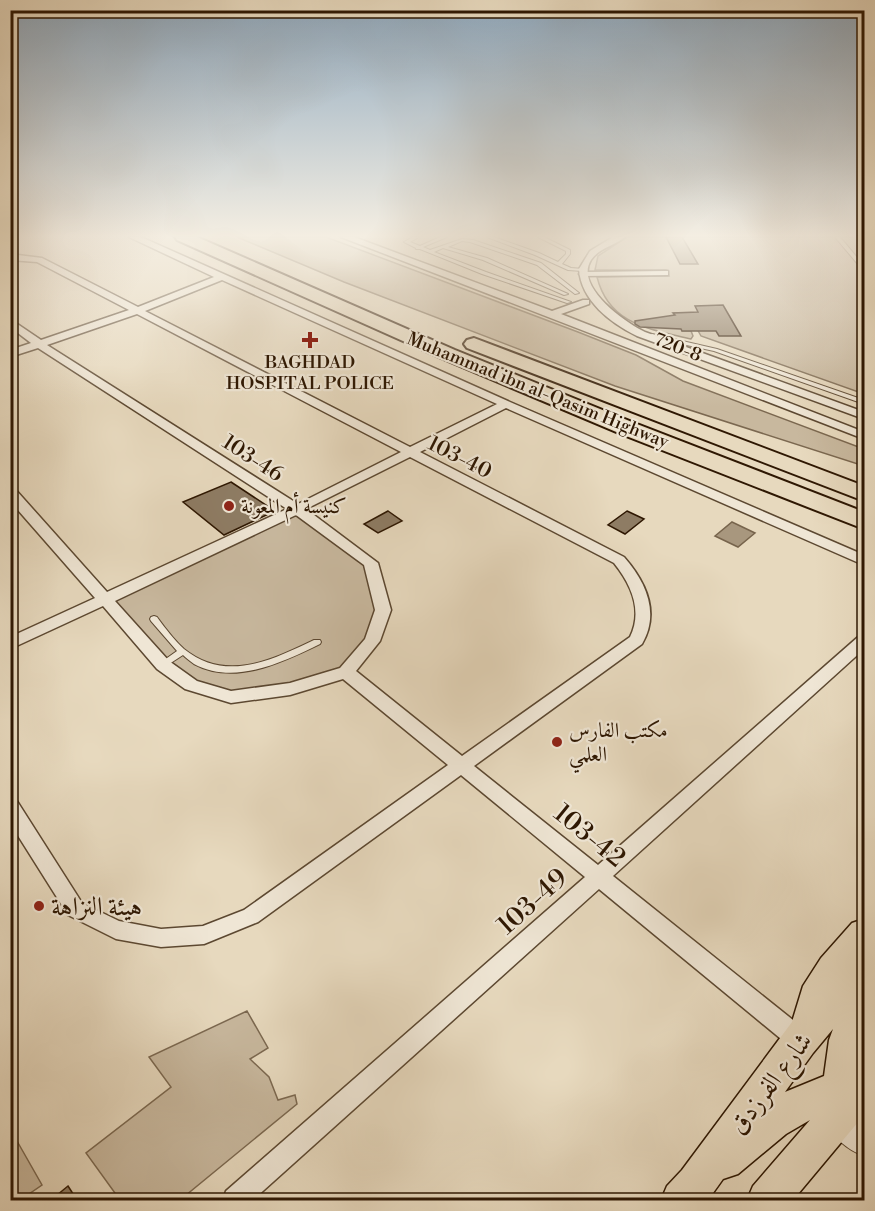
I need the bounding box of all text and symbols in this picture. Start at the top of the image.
street label: Muhammad ibn al-Qasim Highway [404,327,672,454]
street label: 720-8 [651,328,705,367]
marker: BAGHDAD HOSPITAL POLICE [301,331,319,349]
place label: BAGHDAD HOSPITAL POLICE [226,351,394,395]
street label: 103-46 [217,430,288,488]
street label: 103-40 [423,431,496,485]
place label: كنيسة أم المعونة [241,491,347,524]
marker: كنيسة أم المعونة [222,499,236,513]
place label: مكتب الفارس العلمي [569,718,668,774]
marker: مكتب الفارس العلمي [550,735,564,749]
street label: 103-42 [547,797,632,874]
street label: 103-49 [491,862,574,942]
place label: هيئة النزاهة [51,891,142,923]
marker: هيئة النزاهة [32,899,46,913]
street label: شارع الفرزدق [722,1026,823,1144]

